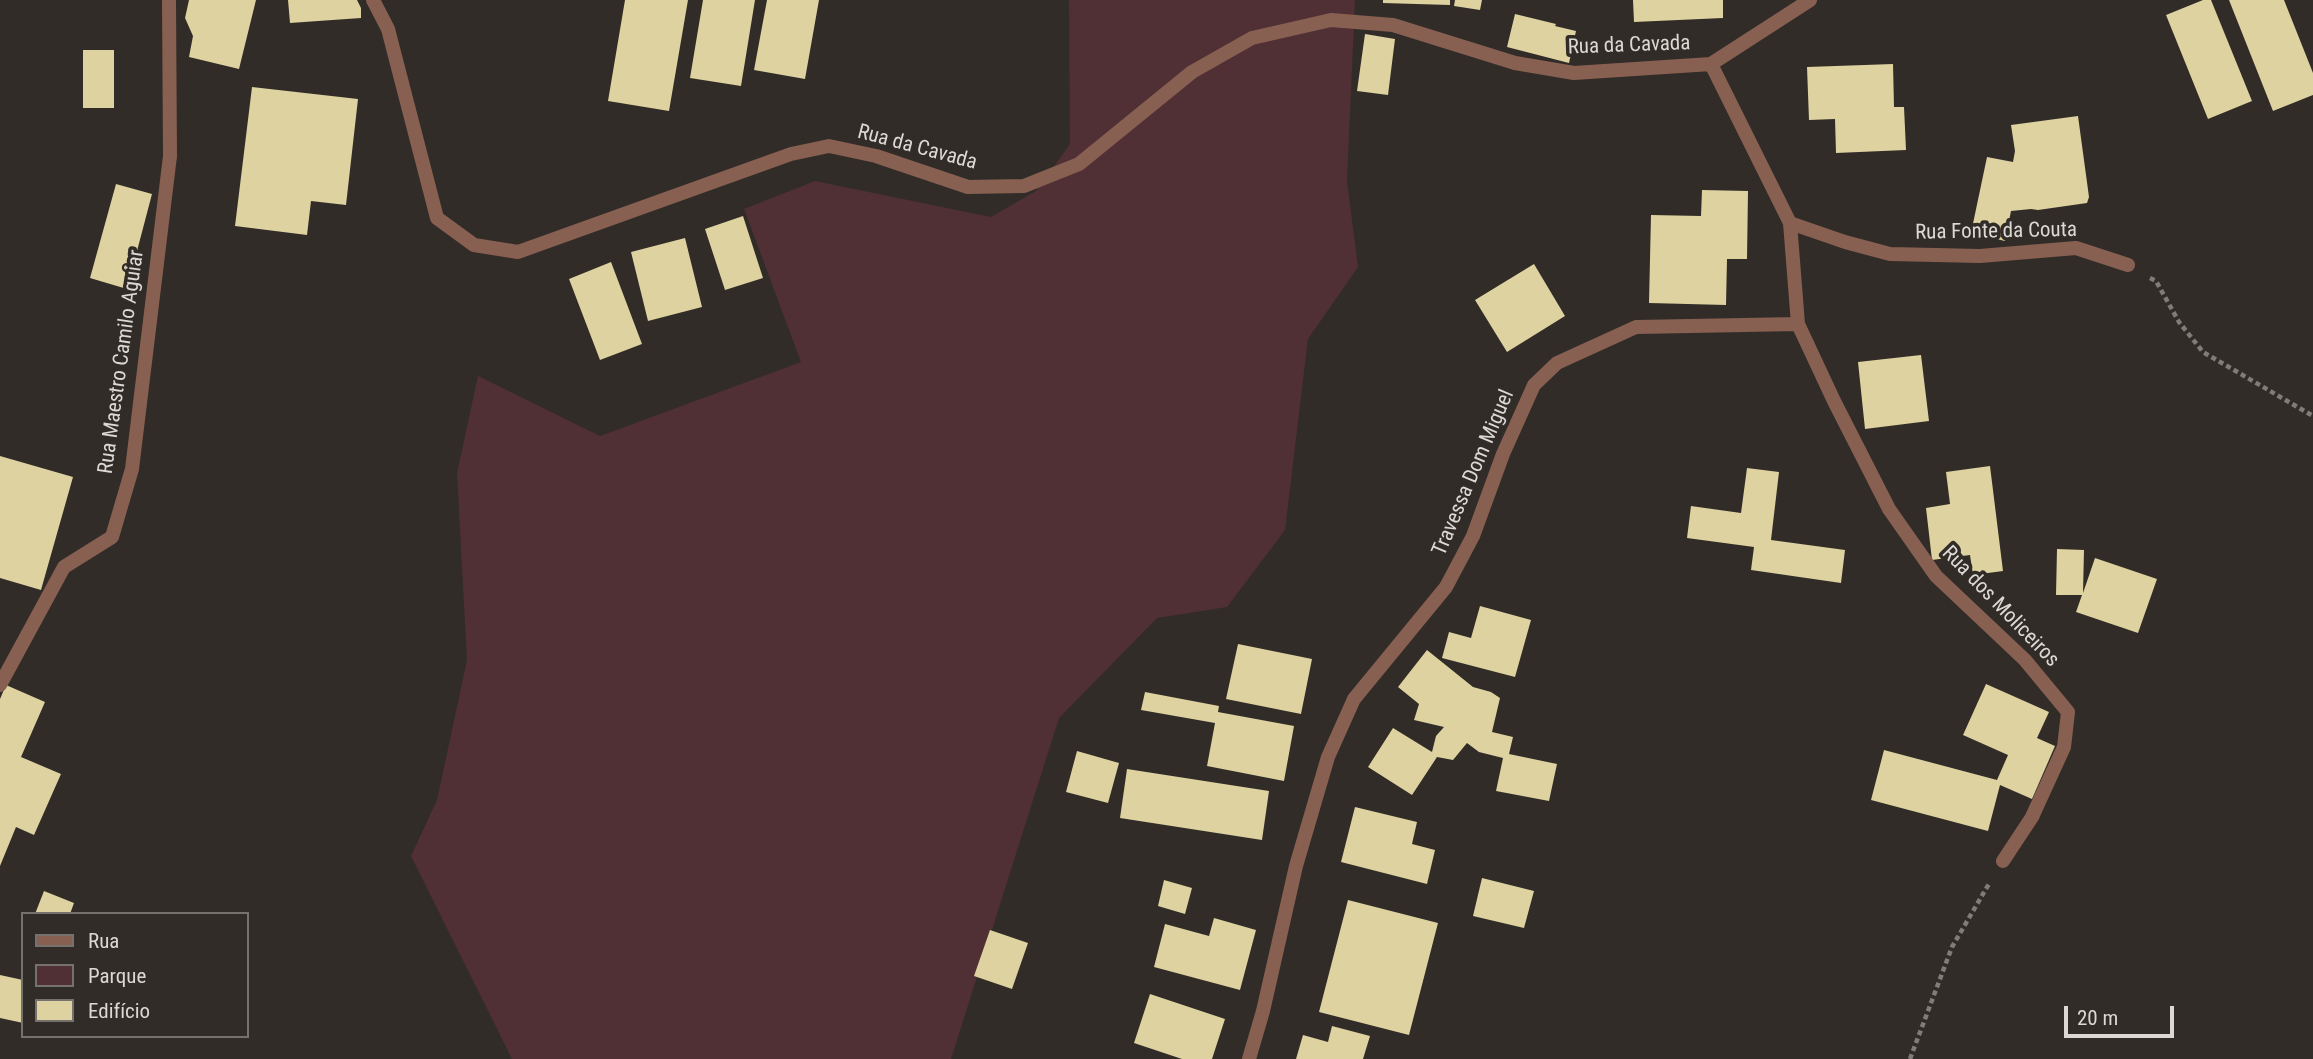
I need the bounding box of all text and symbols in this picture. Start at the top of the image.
street label: Rua da Cavada [1567,31,1691,61]
street label: Rua da Cavada [855,120,979,176]
street label: Rua Fonte da Couta [1915,218,2077,246]
street label: Rua Maestro Camilo Aguiar [94,248,150,476]
street label: Travessa Dom Miguel [1428,386,1520,560]
street label: Rua dos Moliceiros [1936,541,2064,673]
legend [21,912,248,1038]
text: Rua [88,929,119,953]
text: Parque [88,964,146,988]
scale bar [2068,992,2178,1036]
text: Edifício [88,999,150,1023]
text: 20 m [2077,1006,2118,1030]

